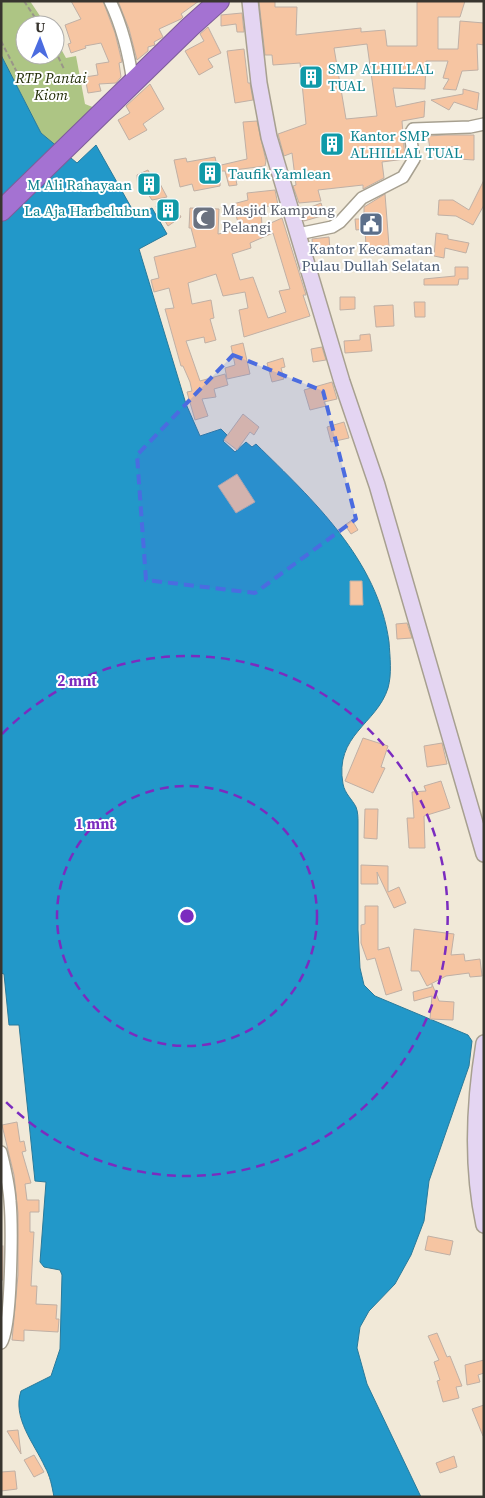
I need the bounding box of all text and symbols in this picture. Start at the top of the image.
north arrow [15,15,65,65]
text: U [35,17,46,37]
place label: SMP ALHILLAL TUAL [328,58,434,96]
building icon: SMP ALHILLAL TUAL [298,64,324,90]
park label: RTP Pantai Kiom [14,67,87,105]
place label: Kantor SMP ALHILLAL TUAL [350,125,463,163]
building icon: Kantor SMP ALHILLAL TUAL [319,131,345,157]
building icon: Taufik Yamlean [197,160,223,186]
place label: Taufik Yamlean [228,163,331,184]
building icon: M Ali Rahayaan [136,171,162,197]
place label: M Ali Rahayaan [27,174,132,195]
building icon: La Aja Harbelubun [155,197,181,223]
place label: Masjid Kampung Pelangi [222,199,335,237]
place label: La Aja Harbelubun [24,200,150,221]
mosque icon: Masjid Kampung Pelangi [191,205,217,231]
public building icon: Kantor Kecamatan Pulau Dullah Selatan [358,211,384,237]
place label: Kantor Kecamatan Pulau Dullah Selatan [302,238,440,276]
text: 2 mnt [57,670,97,691]
text: 1 mnt [75,813,115,834]
centre of rings [178,907,196,925]

